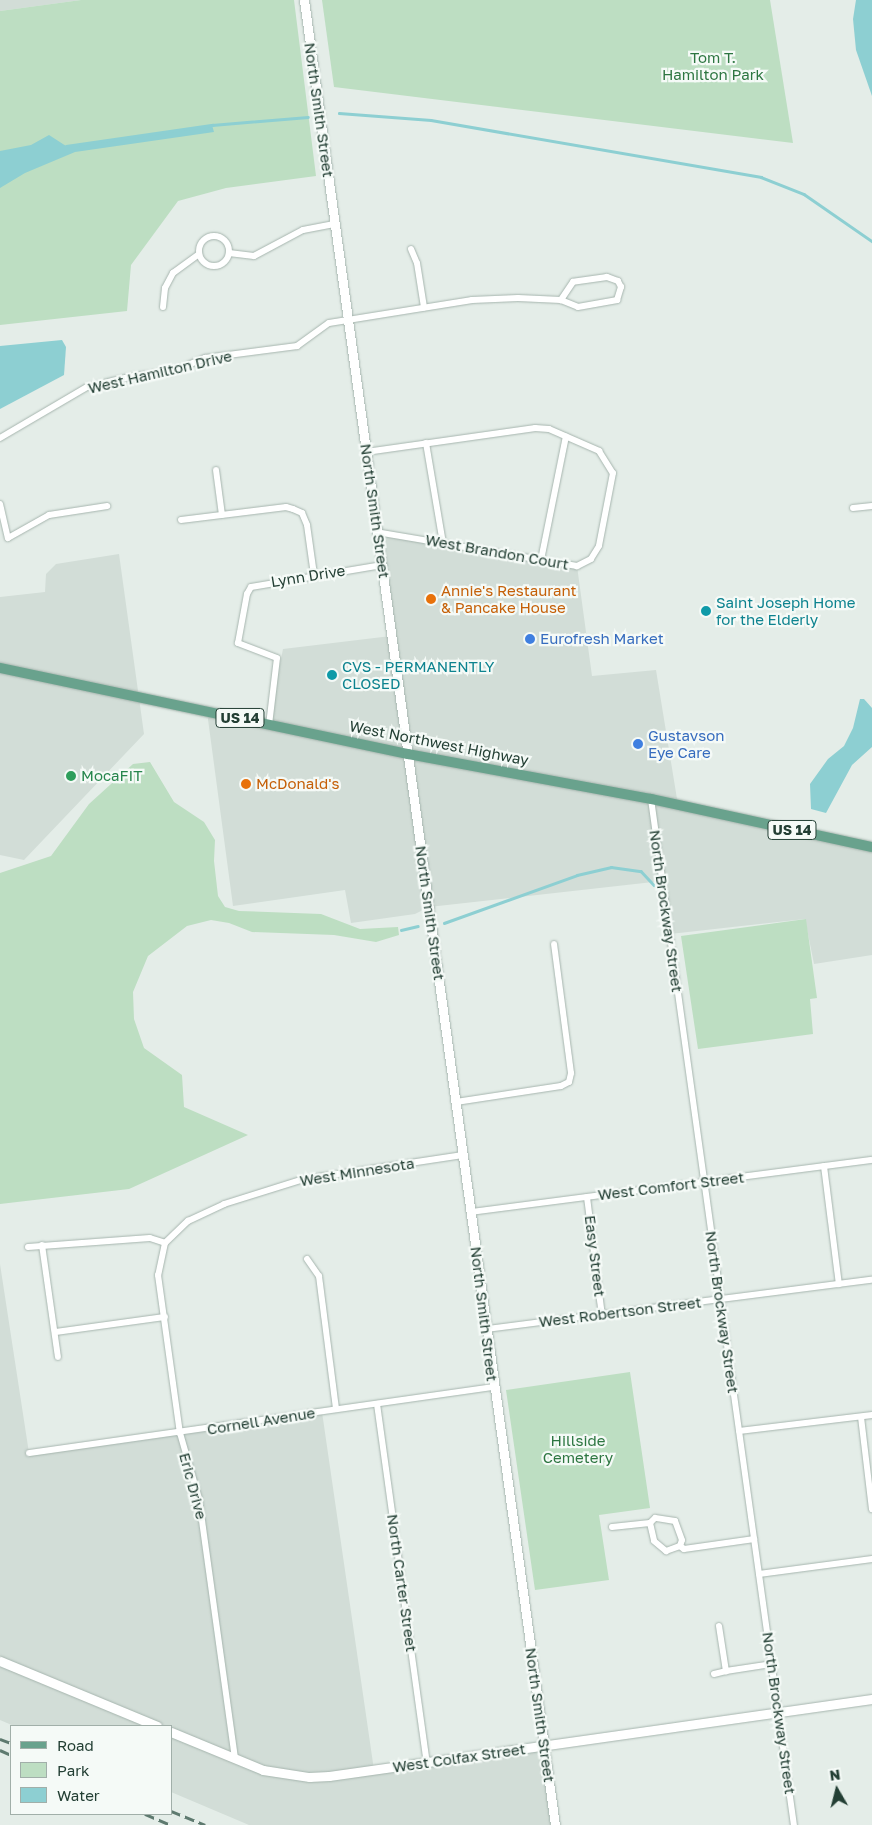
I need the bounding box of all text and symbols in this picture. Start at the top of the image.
street label: North Smith Street [301,42,337,178]
park label: Tom T. Hamilton Park [662,48,764,83]
street label: West Hamilton Drive [86,347,234,397]
street label: North Smith Street [357,443,393,579]
street label: West Brandon Court [424,531,570,573]
street label: Lynn Drive [269,561,347,591]
place label: Annie's Restaurant & Pancake House [441,581,577,616]
marker: Annie's Restaurant & Pancake House [425,593,437,605]
place label: Saint Joseph Home for the Elderly [716,593,855,628]
marker: Saint Joseph Home for the Elderly [700,605,712,617]
place label: Eurofresh Market [540,630,664,648]
marker: Eurofresh Market [524,633,536,645]
place label: CVS - PERMANENTLY CLOSED [342,657,494,692]
marker: CVS - PERMANENTLY CLOSED [326,669,338,681]
road number: US 14 [215,706,265,730]
street label: West Northwest Highway [348,717,530,769]
place label: Gustavson Eye Care [648,726,724,761]
marker: Gustavson Eye Care [632,738,644,750]
place label: MocaFIT [81,767,142,785]
marker: MocaFIT [65,770,77,782]
place label: McDonald's [256,775,339,793]
marker: McDonald's [240,778,252,790]
road number: US 14 [767,818,817,842]
street label: North Brockway Street [646,829,686,993]
street label: North Smith Street [412,845,448,981]
street label: West Minnesota [298,1154,416,1190]
street label: West Comfort Street [597,1168,745,1204]
street label: Easy Street [581,1214,609,1298]
street label: North Brockway Street [702,1230,742,1394]
street label: North Smith Street [467,1246,501,1382]
street label: West Robertson Street [538,1293,702,1331]
street label: Cornell Avenue [206,1404,316,1438]
park label: Hillside Cemetery [543,1431,613,1466]
street label: Eric Drive [175,1451,211,1521]
street label: North Carter Street [383,1513,421,1653]
street label: North Brockway Street [759,1631,799,1795]
street label: North Smith Street [522,1647,558,1783]
legend [10,1725,172,1815]
text: Road [57,1736,94,1754]
street label: West Colfax Street [391,1740,527,1776]
text: Park [57,1761,89,1779]
north arrow [812,1765,862,1815]
text: N [828,1765,841,1784]
text: Water [57,1786,100,1804]

